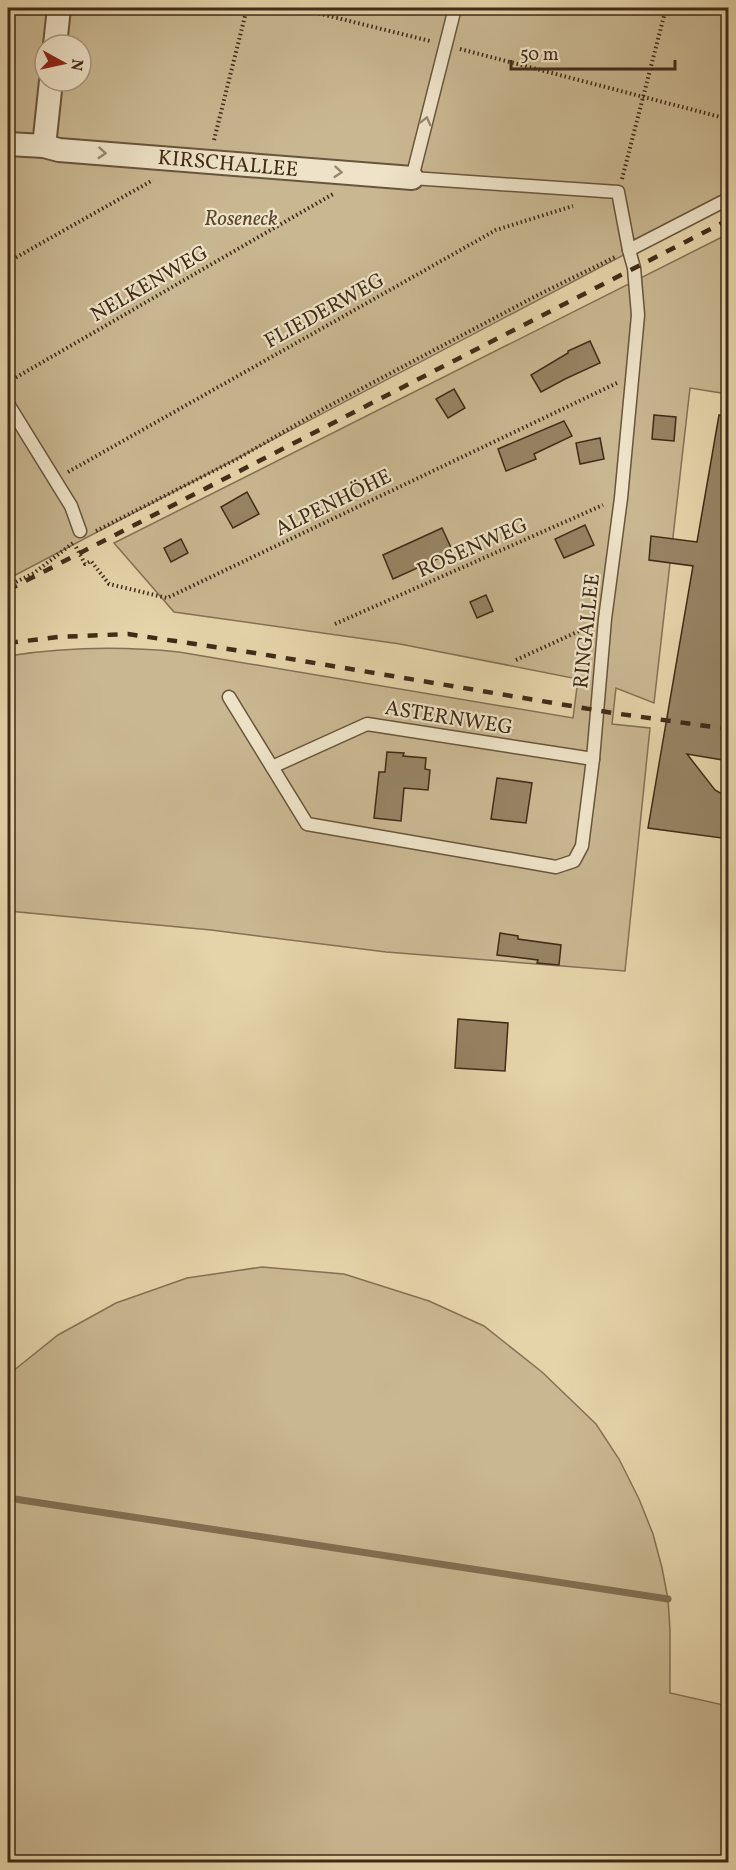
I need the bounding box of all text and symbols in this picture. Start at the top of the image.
north arrow [33,33,93,93]
scale bar [511,33,674,71]
text: 50 m [520,43,559,68]
text: N [64,58,88,72]
one-way arrow [419,117,432,127]
street label: KIRSCHALLEE [157,144,299,185]
one-way arrow [97,146,106,159]
one-way arrow [333,165,342,178]
park label: Roseneck [204,205,278,234]
street label: NELKENWEG [86,239,214,330]
street label: FLIEDERWEG [259,266,390,356]
street label: ALPENHÖHE [270,463,397,544]
street label: ROSENWEG [413,511,533,586]
street label: RINGALLEE [567,572,608,690]
street label: ASTERNWEG [383,694,515,743]

